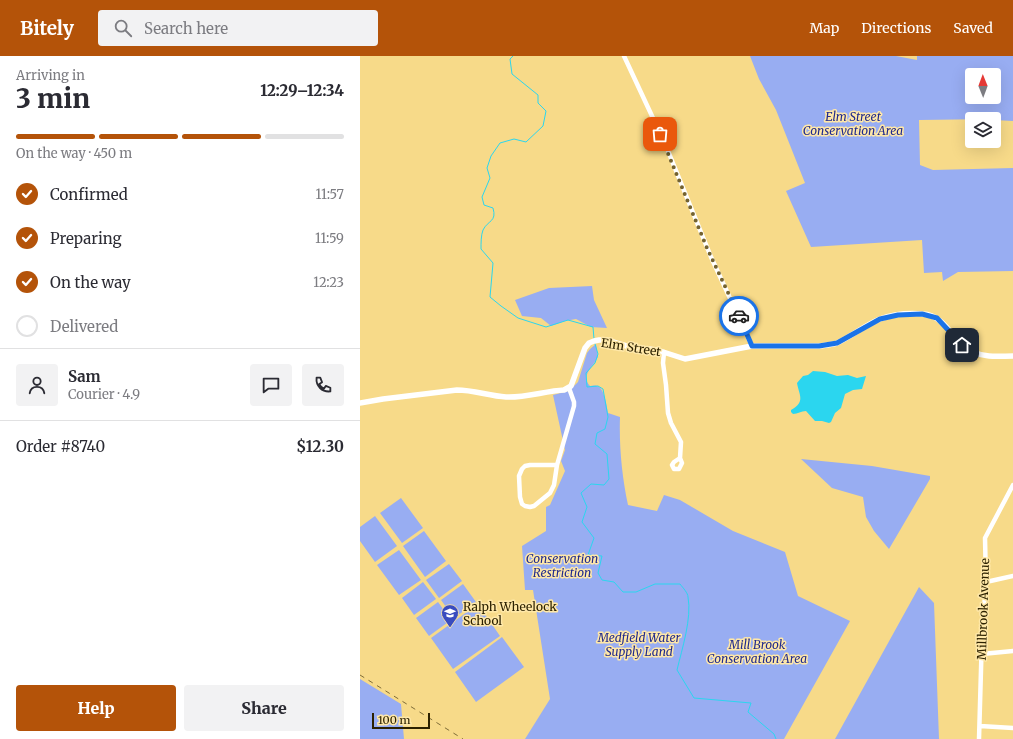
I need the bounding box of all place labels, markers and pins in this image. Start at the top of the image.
pin [643,117,677,151]
pin [945,328,979,362]
place label: Ralph Wheelock School [463,599,557,628]
school or university icon: Ralph Wheelock School [440,603,460,628]

